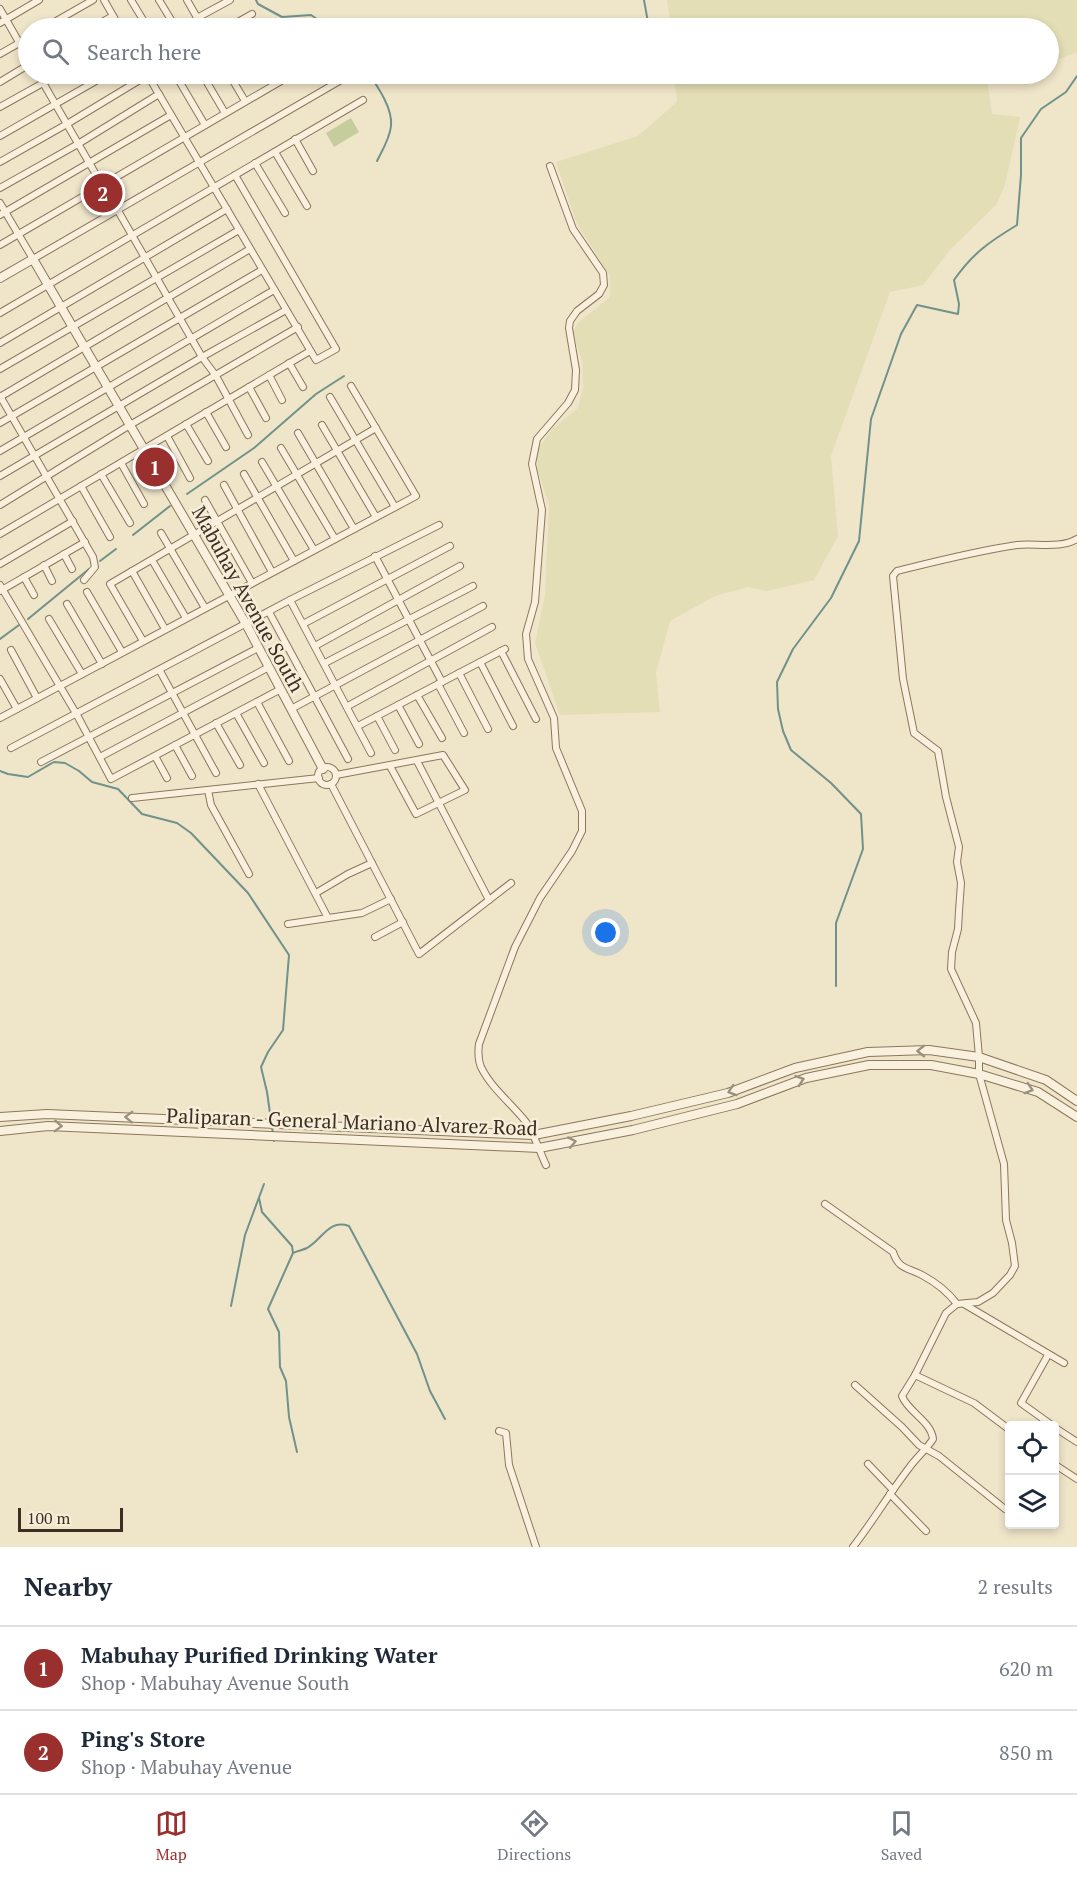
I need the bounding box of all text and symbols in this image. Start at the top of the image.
search box [18,18,1059,84]
icon: search [39,35,72,68]
text: Search here [87,37,201,66]
pin: 2 [84,170,122,216]
pin: 1 [136,444,174,490]
street label: Mabuhay Avenue South [186,501,311,697]
your location [591,918,620,947]
one-way arrow [917,1045,926,1057]
one-way arrow [795,1075,805,1088]
one-way arrow [1024,1082,1034,1094]
one-way arrow [727,1084,738,1096]
street label: Paliparan - General Mariano Alvarez Road [166,1102,538,1141]
one-way arrow [125,1111,134,1124]
one-way arrow [54,1120,63,1133]
one-way arrow [567,1136,577,1149]
map controls [1005,1421,1059,1529]
button: locate [1005,1421,1059,1475]
button: layers [1005,1475,1059,1529]
scale bar [18,1505,123,1532]
text: 100 m [27,1507,70,1529]
text: Nearby [24,1569,112,1603]
text: 2 results [978,1573,1053,1600]
text: Mabuhay Purified Drinking Water [81,1640,437,1669]
text: 1 [38,1655,49,1682]
text: 620 m [999,1655,1053,1682]
text: Shop · Mabuhay Avenue South [81,1669,349,1696]
text: Ping's Store [81,1724,205,1753]
text: 2 [38,1739,49,1766]
text: 850 m [999,1739,1053,1766]
text: Shop · Mabuhay Avenue [81,1753,292,1780]
tab: Map [155,1807,188,1865]
tab: Directions [497,1807,571,1865]
tab: Saved [881,1807,922,1865]

